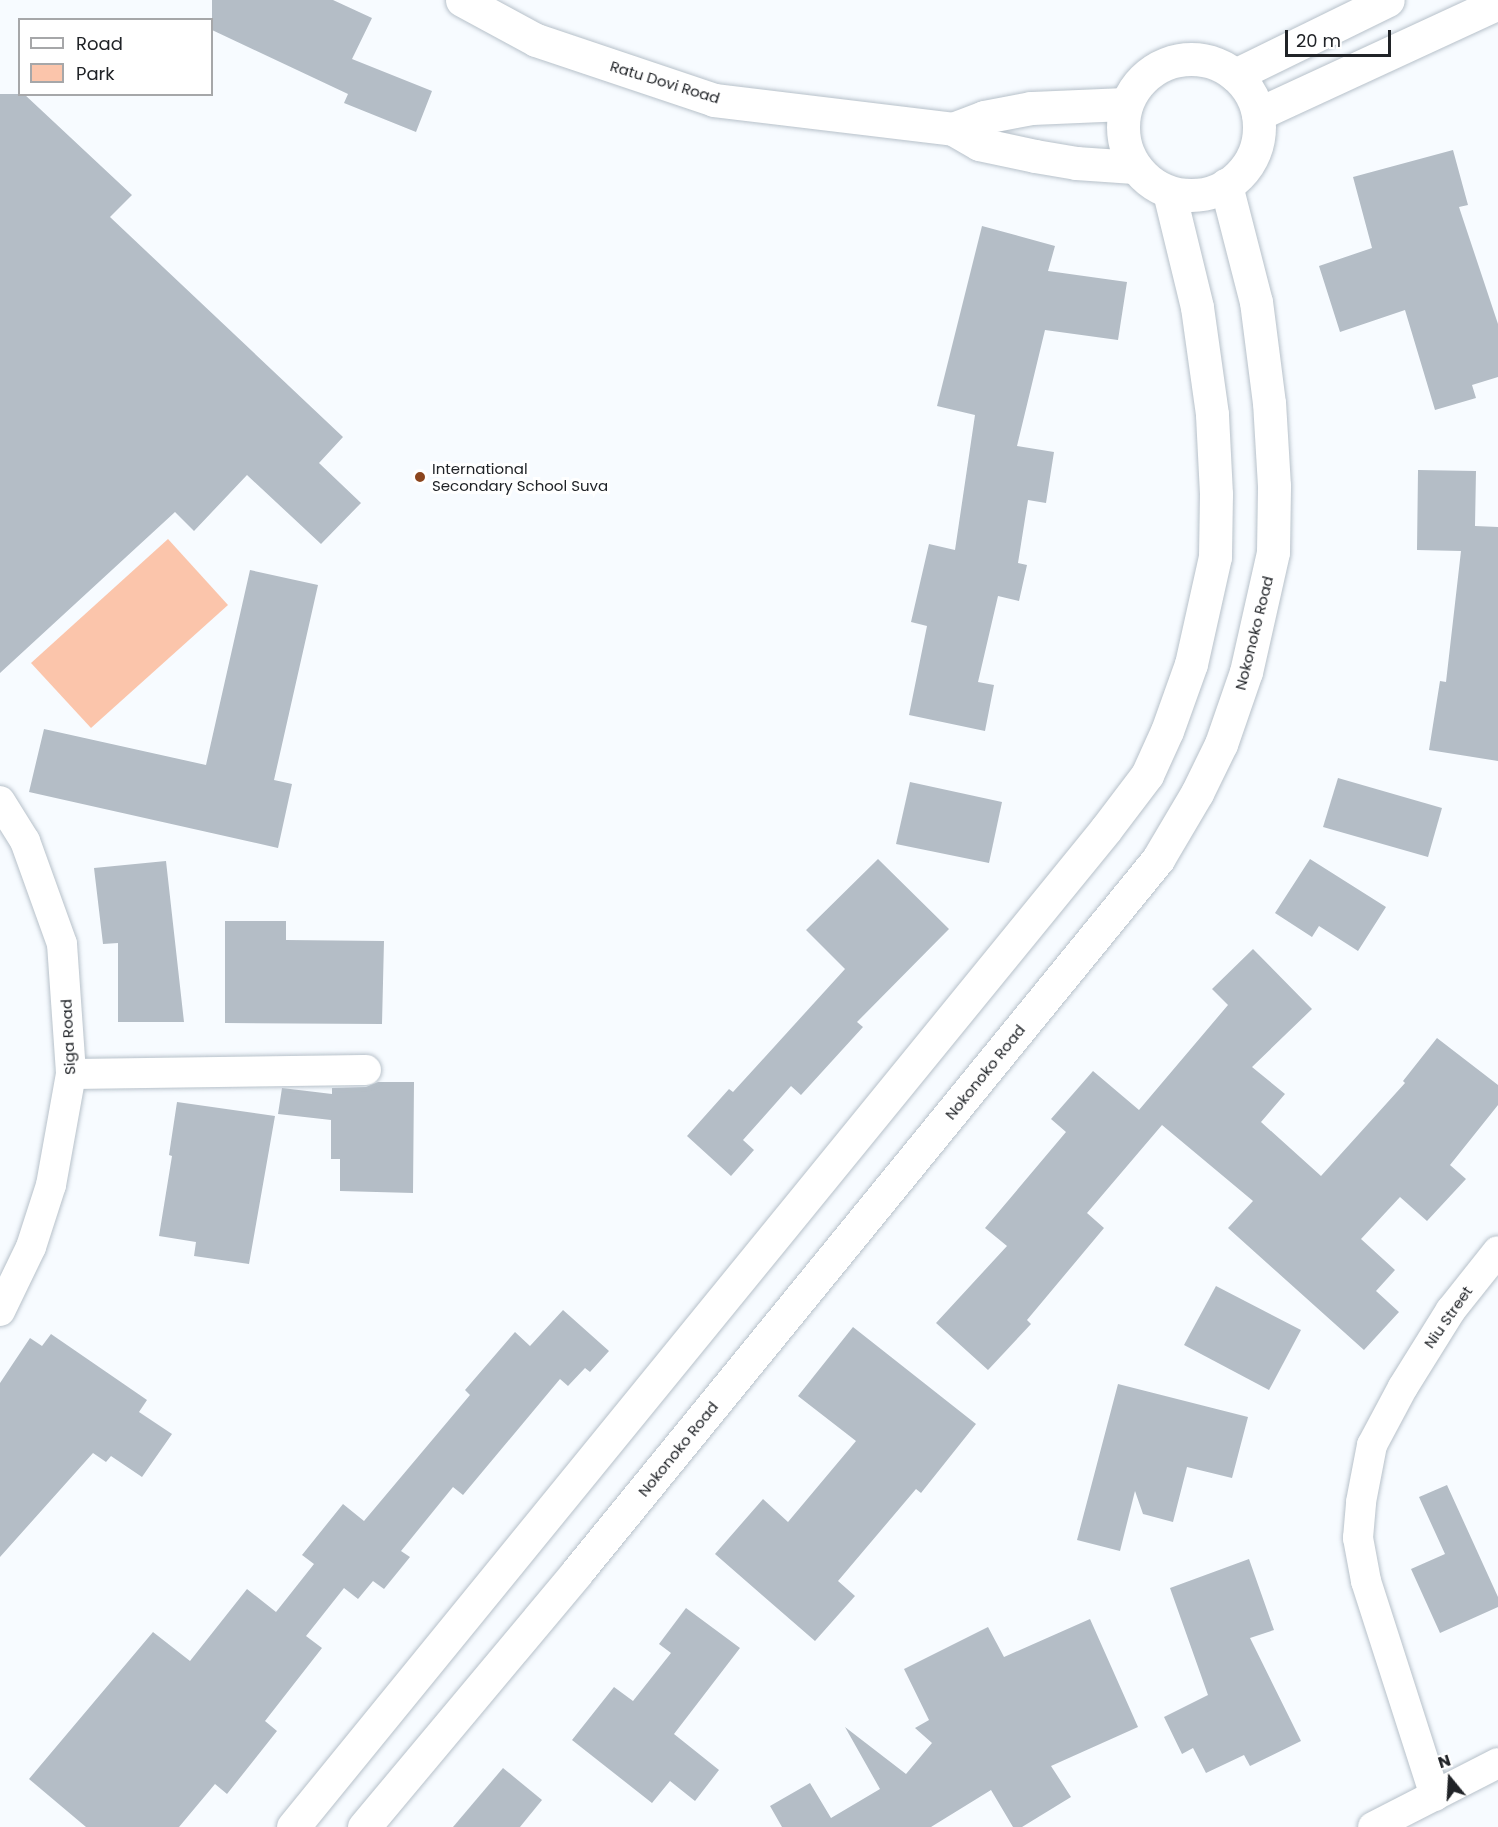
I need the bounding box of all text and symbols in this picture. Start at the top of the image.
legend [18,18,213,96]
scale bar [1288,18,1394,56]
text: 20 m [1296,28,1341,53]
text: Road [76,31,123,56]
street label: Ratu Dovi Road [608,57,722,107]
text: Park [76,61,115,86]
place label: International Secondary School Suva [432,459,608,494]
marker: International Secondary School Suva [413,470,427,484]
street label: Nokonoko Road [1231,574,1277,692]
street label: Siga Road [57,999,79,1075]
street label: Nokonoko Road [941,1021,1029,1123]
street label: Niu Street [1420,1282,1476,1352]
street label: Nokonoko Road [634,1398,722,1500]
north arrow [1420,1749,1480,1809]
text: N [1435,1749,1454,1774]

